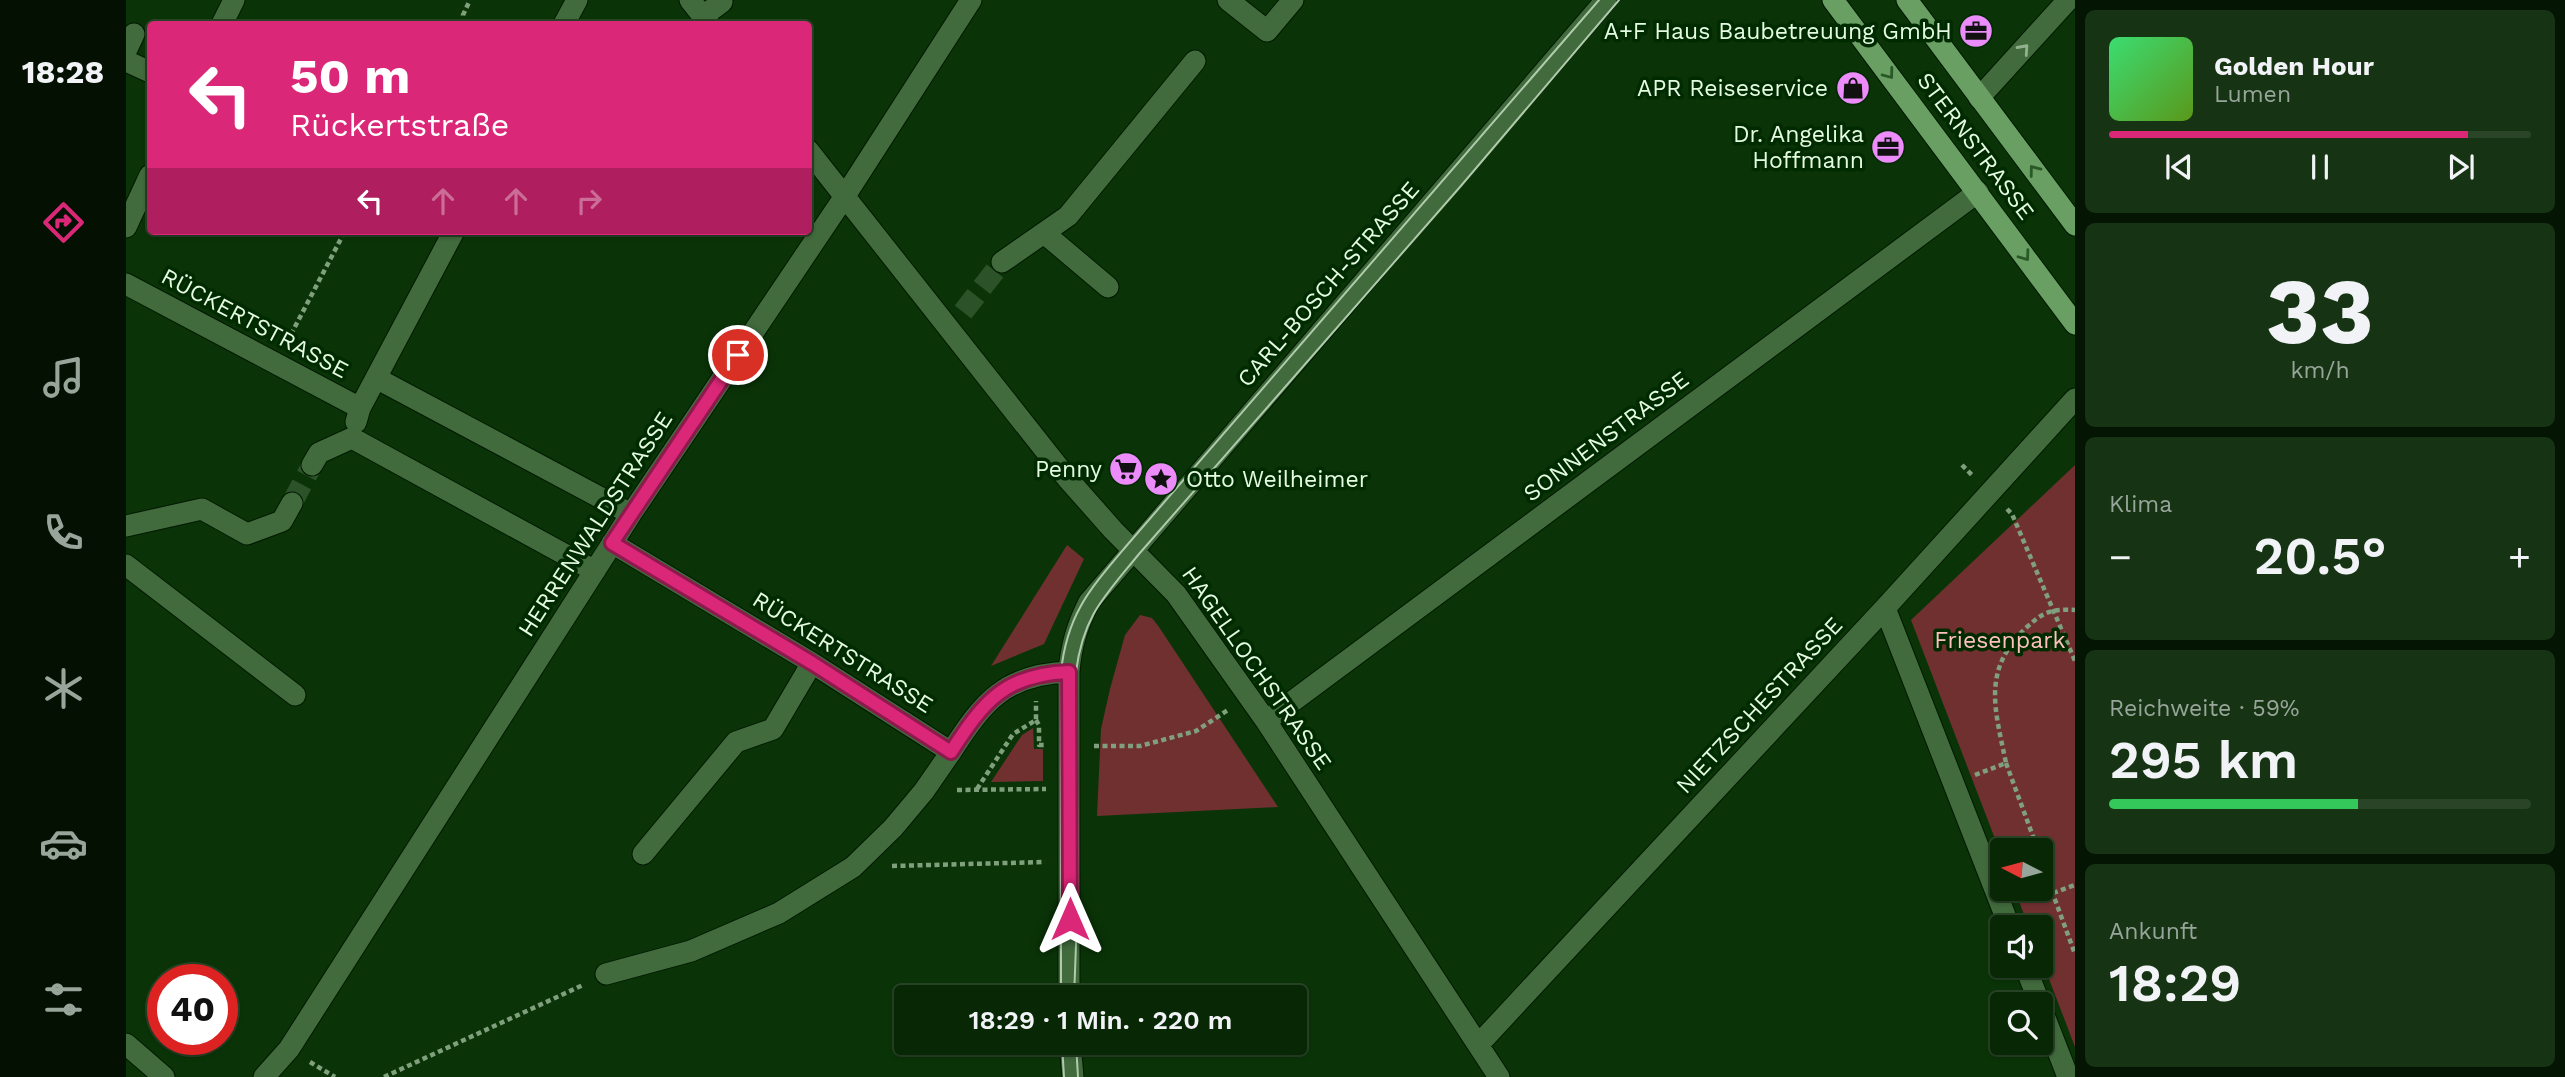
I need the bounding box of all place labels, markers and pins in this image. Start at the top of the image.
office icon: A+F Haus Baubetreuung GmbH [1957,12,1995,50]
place label: A+F Haus Baubetreuung GmbH [1604,18,1952,45]
shop icon: APR Reiseservice [1834,69,1872,107]
place label: APR Reiseservice [1637,75,1828,102]
place label: Dr. Angelika Hoffmann [1733,121,1864,174]
office icon: Dr. Angelika Hoffmann [1869,128,1907,166]
pin [708,325,768,385]
supermarket icon: Penny [1107,450,1145,488]
place label: Penny [1035,456,1102,483]
place icon: Otto Weilheimer [1142,460,1180,498]
place label: Otto Weilheimer [1186,466,1368,493]

